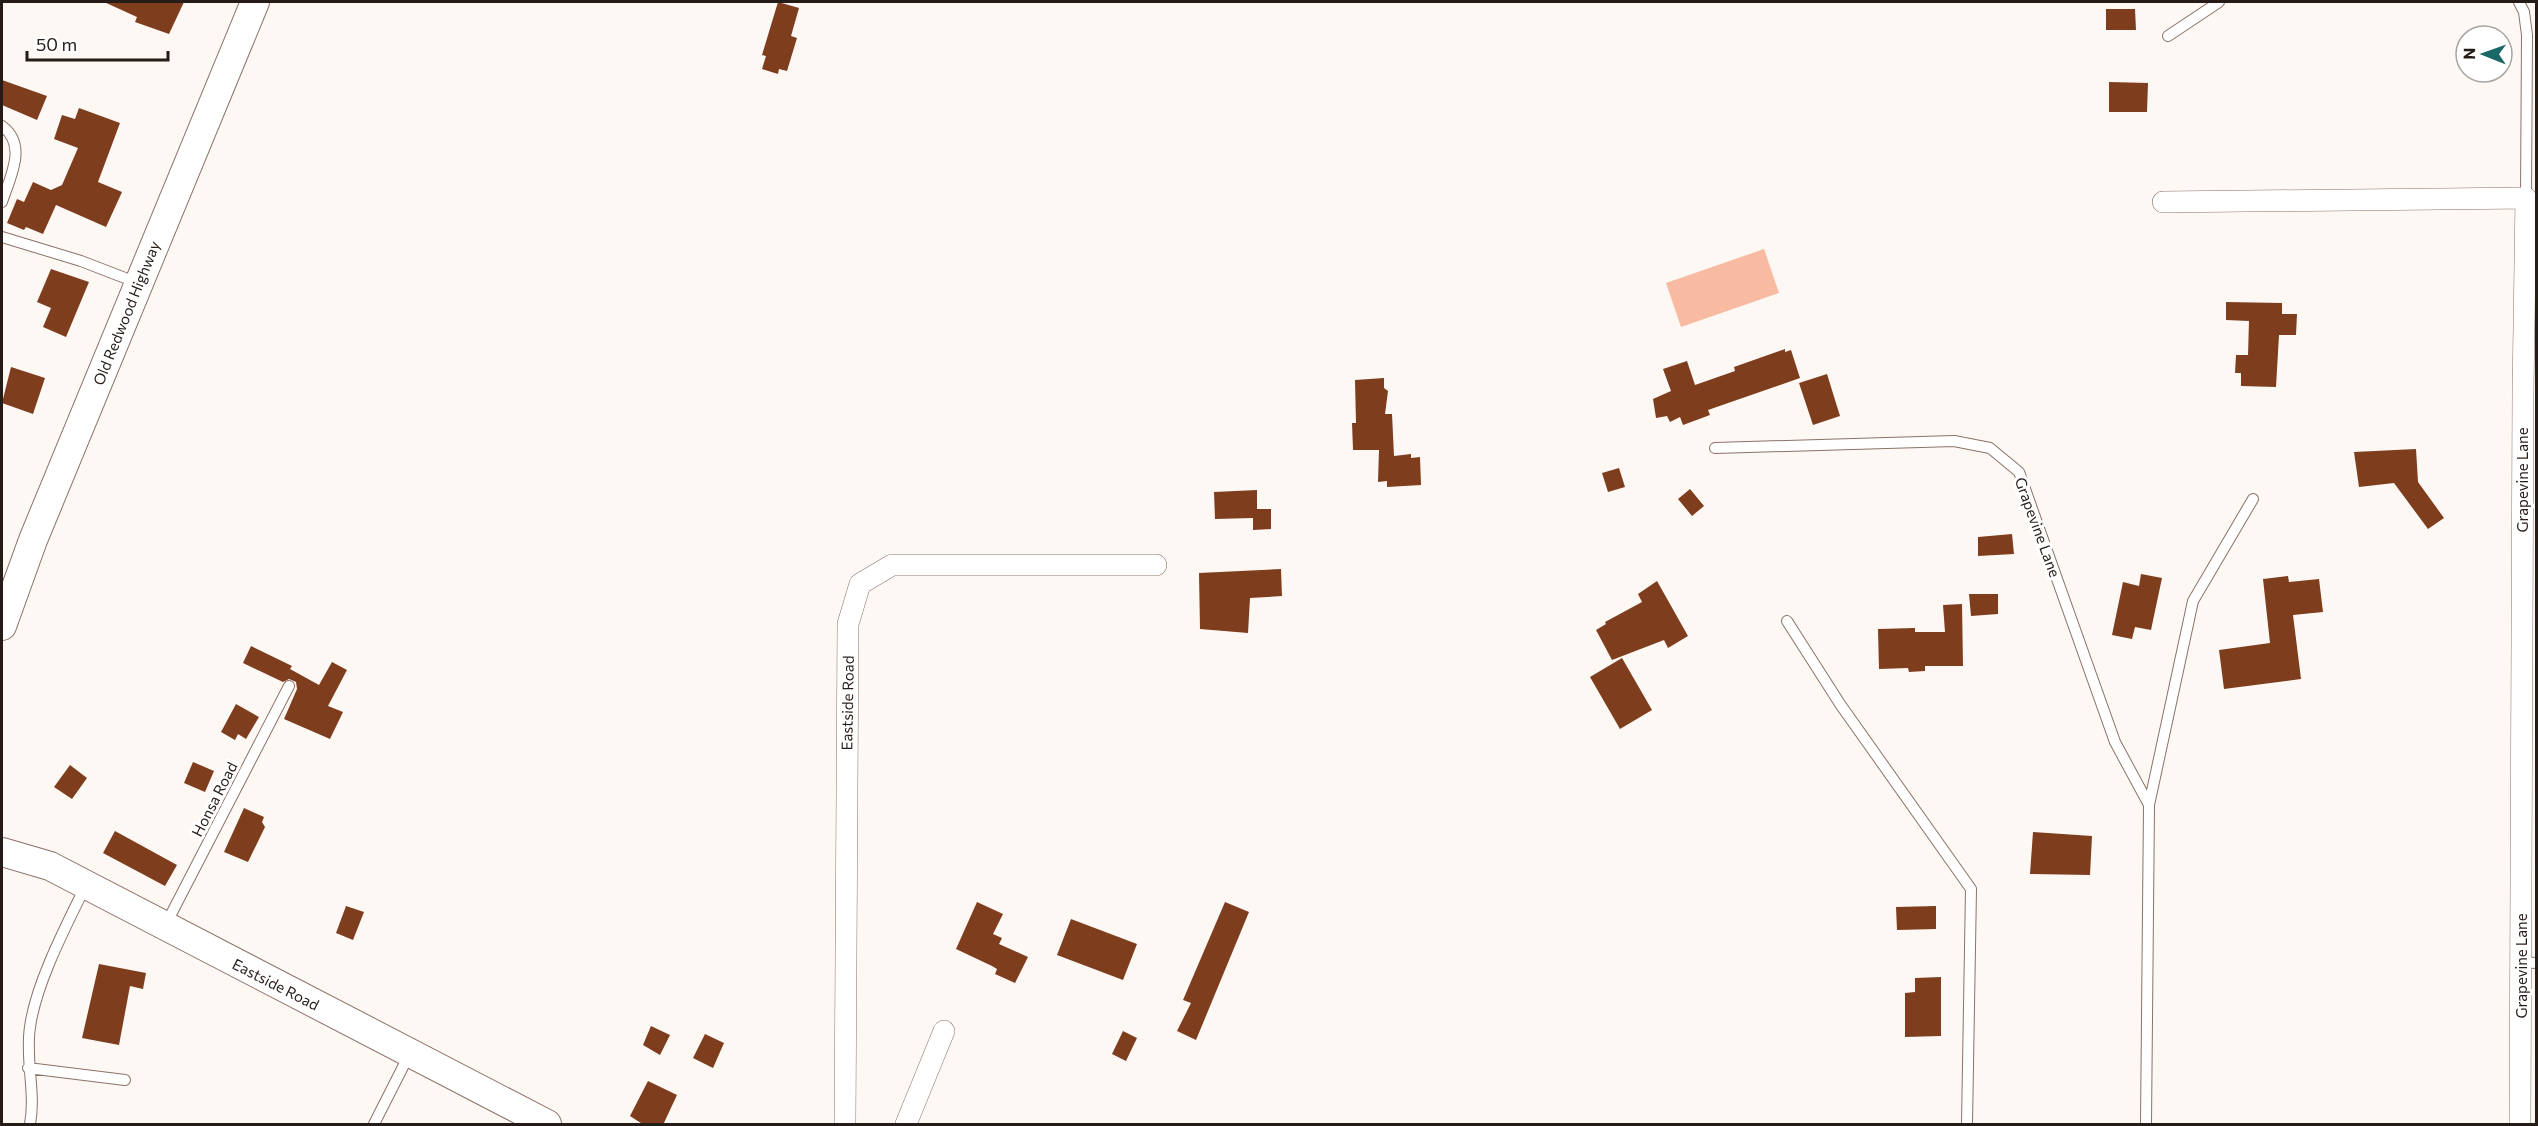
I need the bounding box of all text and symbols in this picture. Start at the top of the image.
scale bar [27,24,168,62]
north arrow [2454,24,2514,84]
text: 50 m [36,33,77,55]
text: N [2459,48,2478,60]
street label: Old Redwood Highway [89,238,163,388]
street label: Grapevine Lane [2513,427,2531,533]
street label: Grapevine Lane [2012,475,2064,580]
street label: Eastside Road [837,655,857,751]
street label: Honsa Road [188,759,240,839]
street label: Grapevine Lane [2512,913,2530,1019]
street label: Eastside Road [230,954,322,1014]

